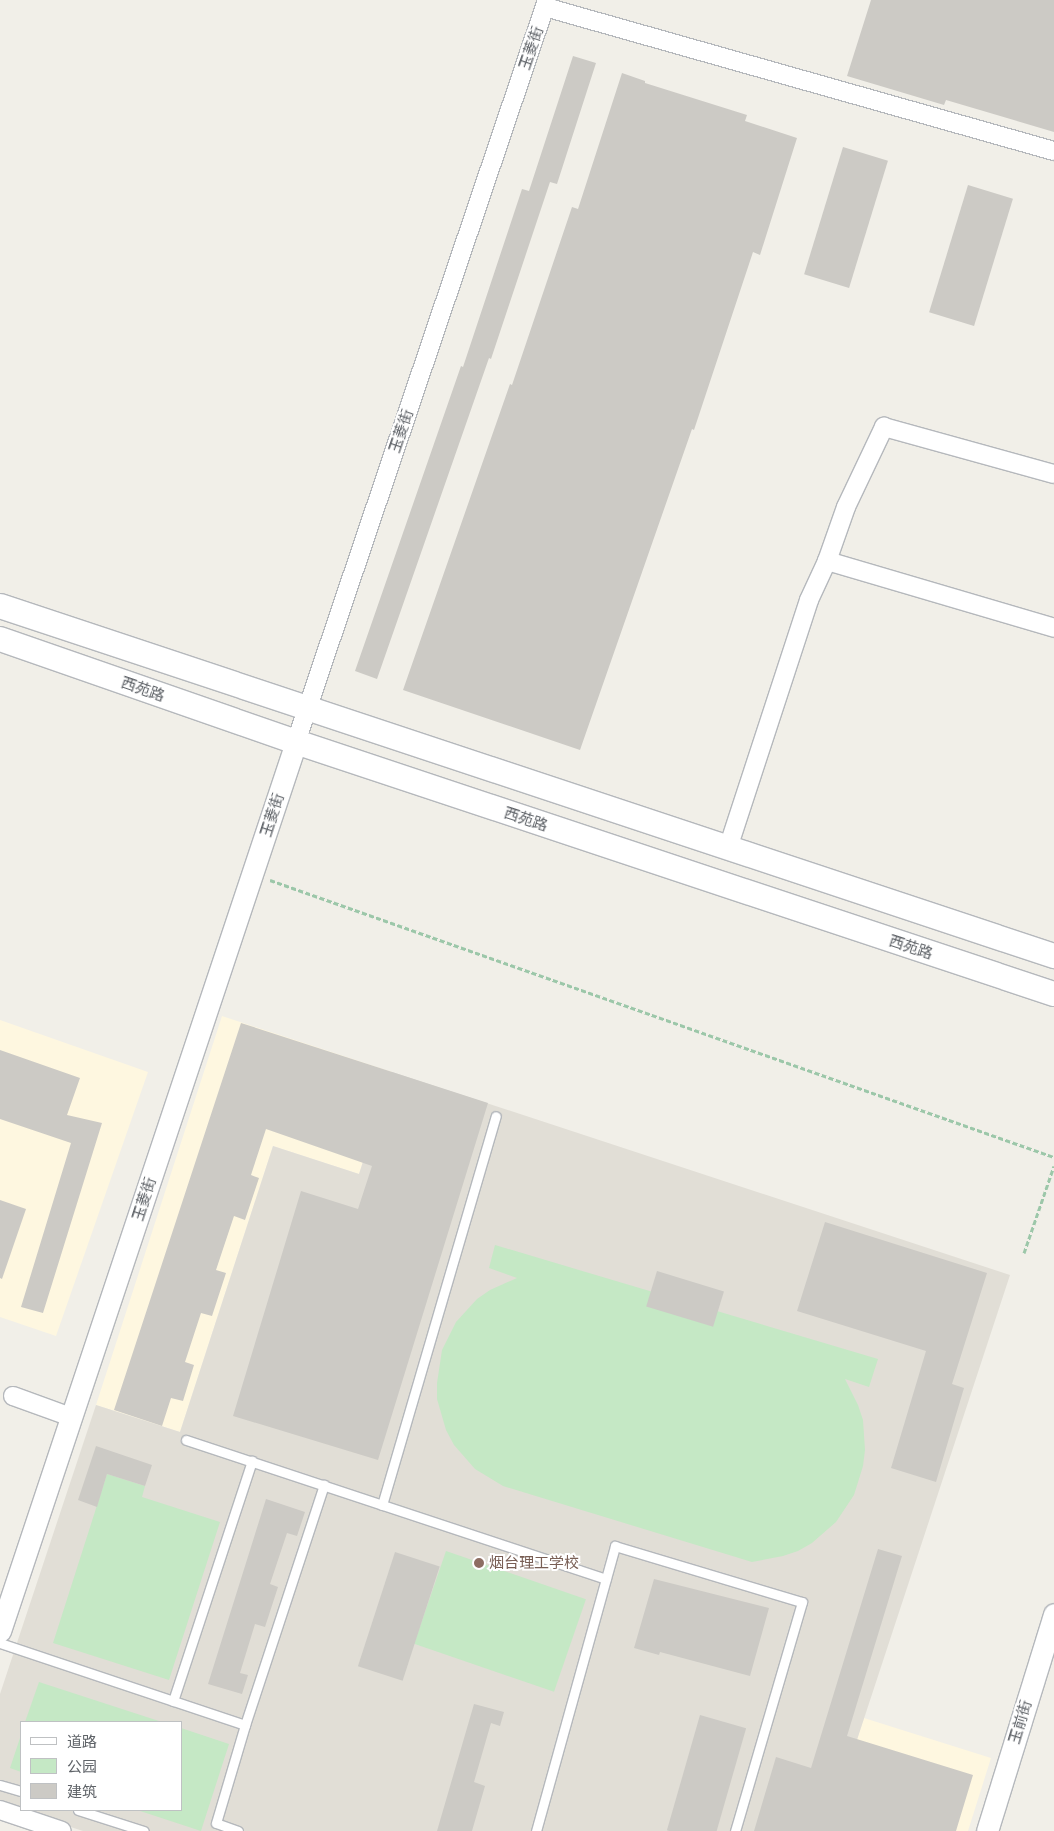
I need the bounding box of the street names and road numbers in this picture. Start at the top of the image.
street label: 玉菱街 [515,24,547,72]
street label: 玉菱街 [385,407,417,455]
street label: 西苑路 [119,673,167,705]
street label: 玉菱街 [256,791,288,839]
street label: 西苑路 [502,803,550,835]
street label: 西苑路 [887,931,935,963]
street label: 玉菱街 [128,1175,160,1223]
street label: 玉前街 [1005,1698,1035,1746]

